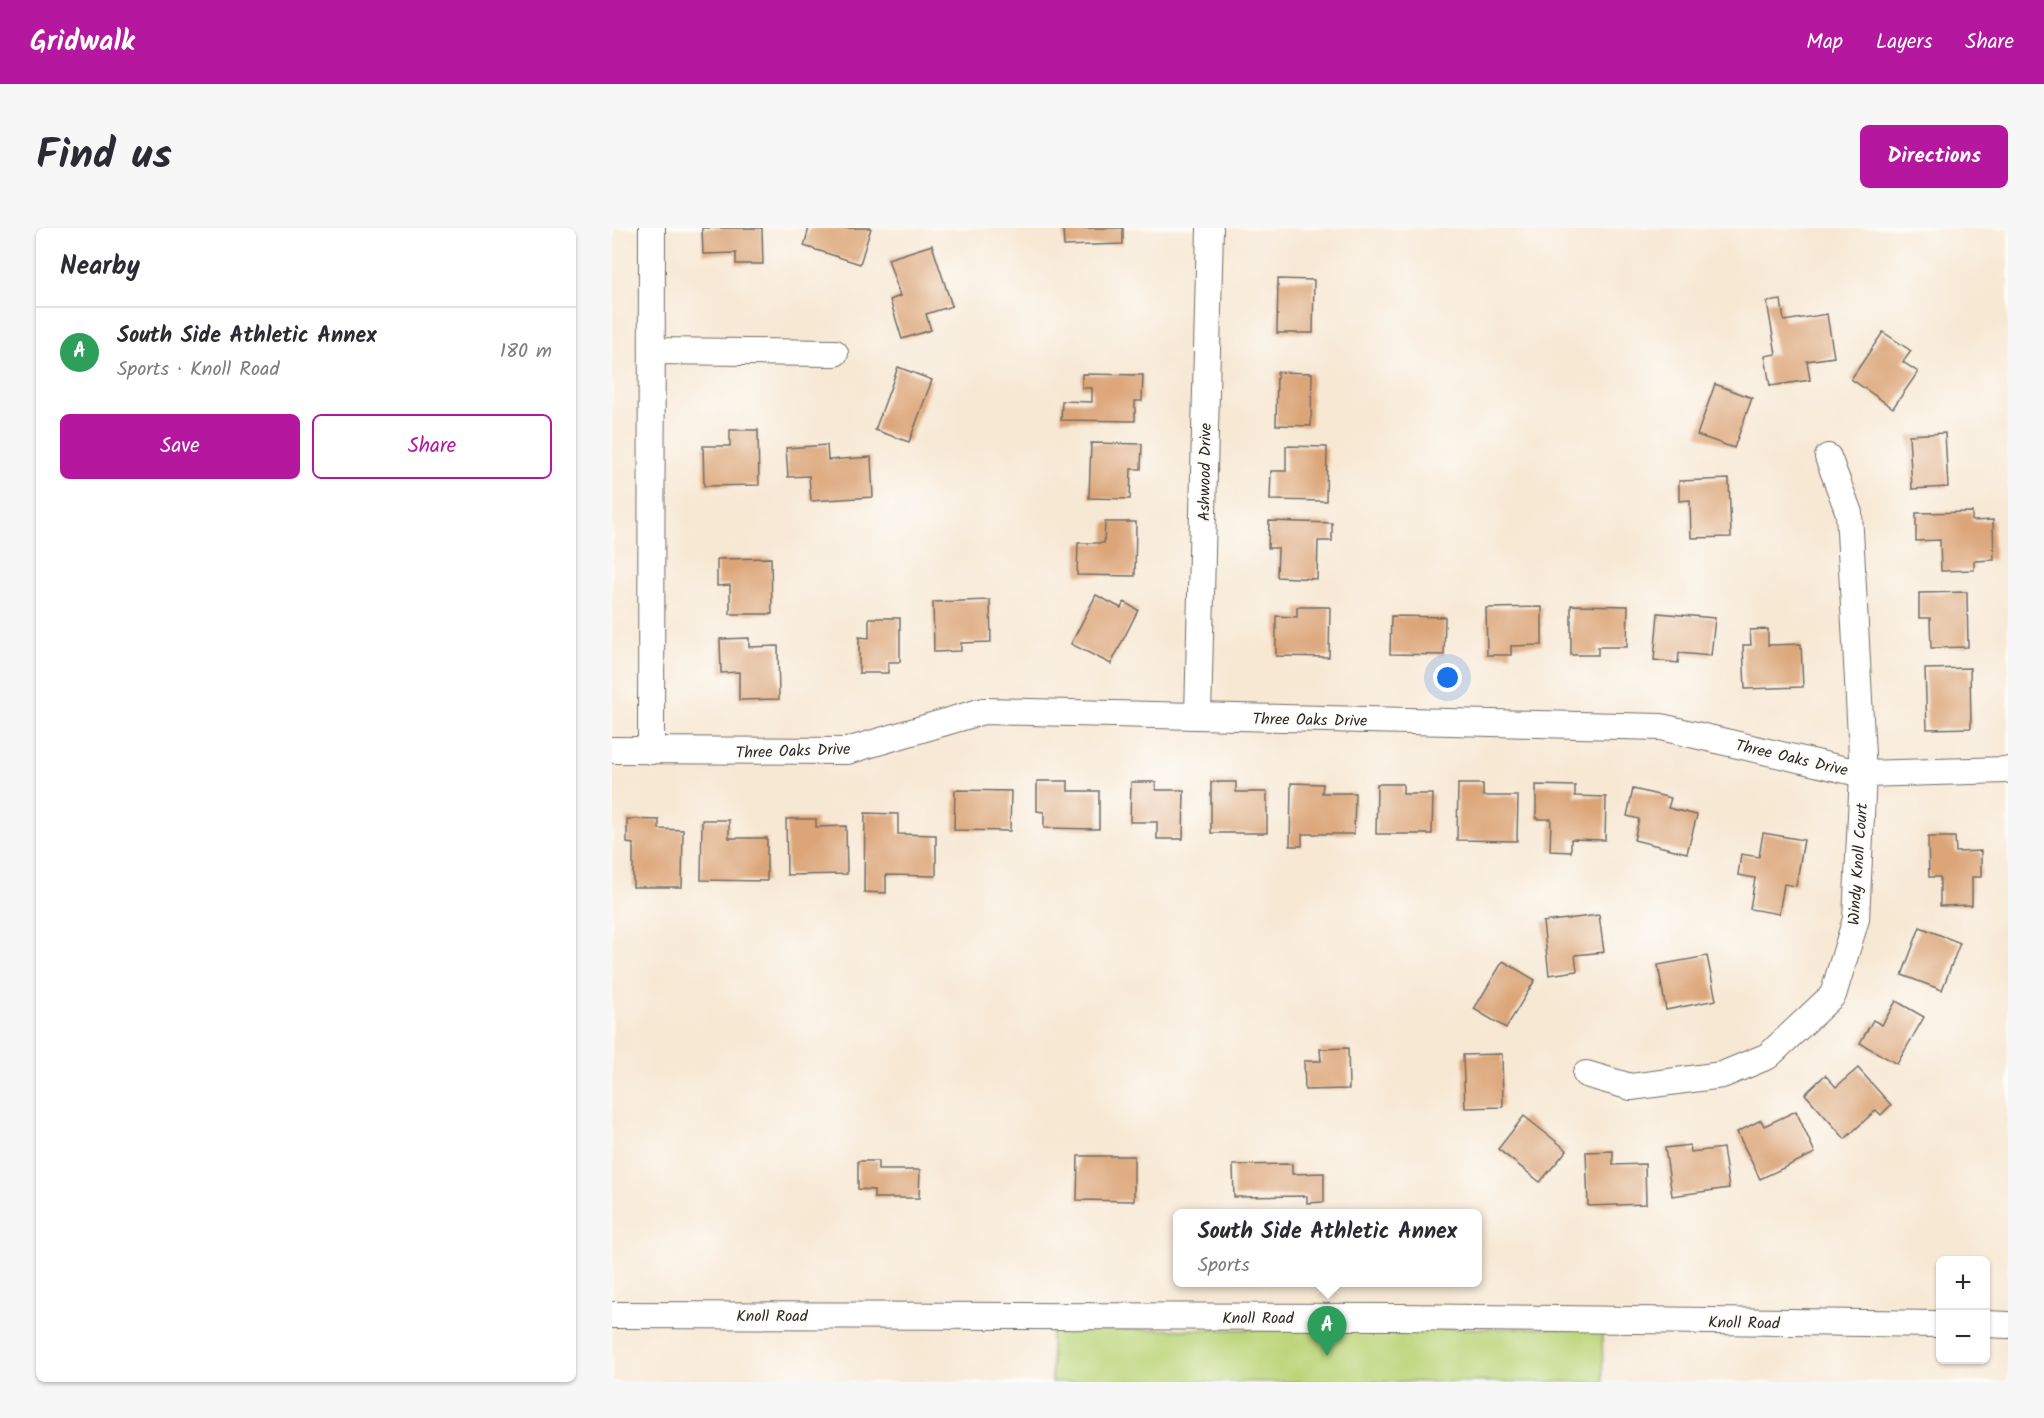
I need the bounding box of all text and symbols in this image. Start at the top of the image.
text: Gridwalk [30,20,135,65]
text: Map [1806,26,1843,59]
text: Layers [1876,26,1932,59]
text: Share [1965,26,2014,59]
text: Find us [36,123,172,190]
button: Directions [1860,125,2008,188]
text: Nearby [60,246,140,288]
text: South Side Athletic Annex [117,319,377,354]
text: A [73,336,86,368]
text: 180 m [500,336,552,368]
text: Sports · Knoll Road [117,354,279,386]
button: Save [60,414,300,479]
button: Share [312,414,552,479]
street label: Ashwood Drive [1192,423,1219,521]
your location [1433,663,1462,692]
street label: Three Oaks Drive [1252,707,1368,734]
street label: Three Oaks Drive [1733,733,1850,784]
street label: Three Oaks Drive [735,737,851,766]
street label: Windy Knoll Court [1842,801,1875,926]
popup [1173,1209,1482,1287]
text: South Side Athletic Annex [1198,1215,1457,1250]
text: Sports [1198,1250,1250,1282]
map controls [1936,1256,1990,1364]
button: + [1936,1256,1990,1310]
street label: Knoll Road [736,1304,809,1329]
street label: Knoll Road [1222,1306,1295,1331]
pin: A [1308,1306,1346,1356]
street label: Knoll Road [1708,1310,1781,1337]
button: − [1936,1310,1990,1364]

